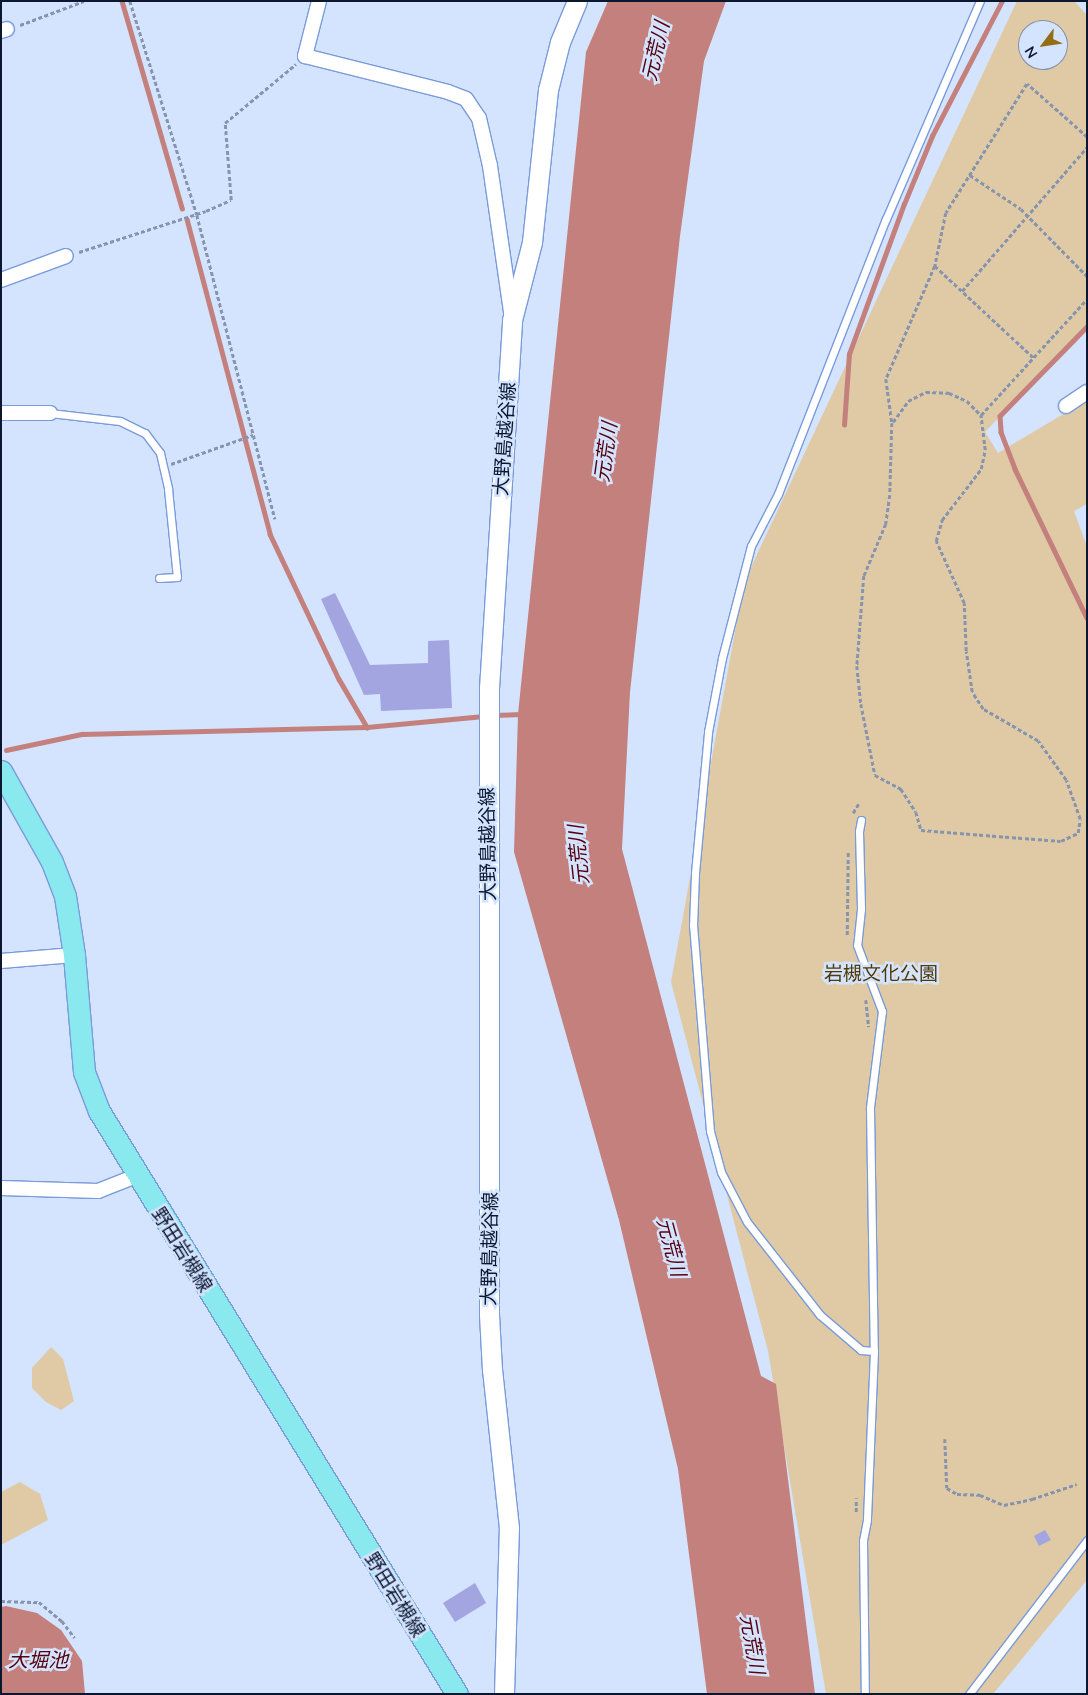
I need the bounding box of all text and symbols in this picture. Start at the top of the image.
water label: 元荒川 [637,19,673,83]
north arrow [1018,20,1068,70]
text: N [1021,43,1041,61]
street label: 大野島越谷線 [490,381,520,497]
water label: 元荒川 [589,421,621,483]
street label: 大野島越谷線 [476,787,500,901]
water label: 元荒川 [563,824,593,886]
park label: 岩槻文化公園 [824,963,938,985]
street label: 大野島越谷線 [478,1192,502,1306]
street label: 野田岩槻線 [147,1204,217,1296]
water label: 元荒川 [653,1215,691,1279]
street label: 野田岩槻線 [360,1549,430,1641]
water label: 元荒川 [736,1612,770,1676]
water label: 大堀池 [8,1647,68,1671]

